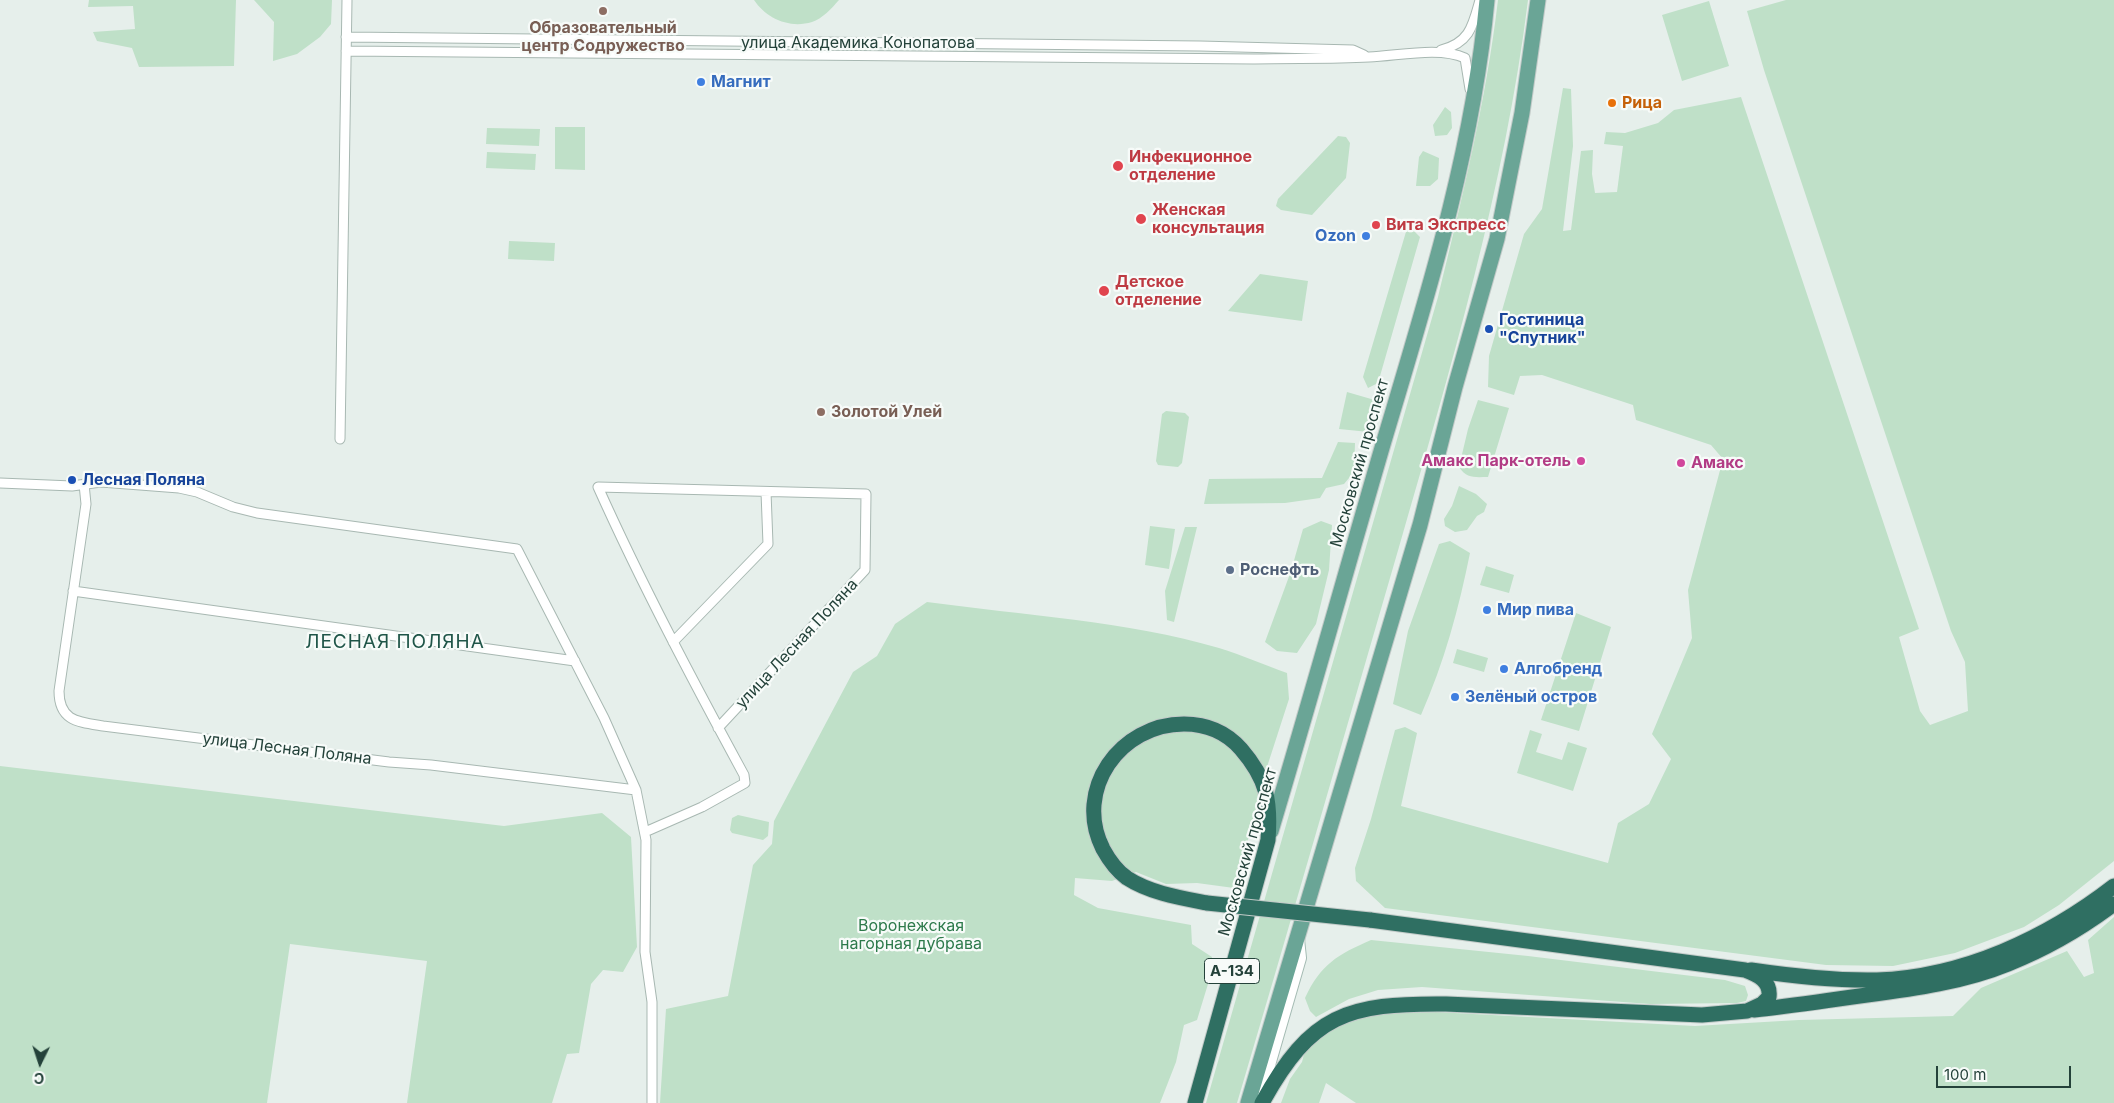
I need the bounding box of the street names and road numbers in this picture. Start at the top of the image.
street label: улица Академика Конопатова [741,33,975,53]
street label: Московский проспект [1327,377,1393,549]
street label: улица Лесная Поляна [732,575,862,713]
street label: улица Лесная Поляна [201,729,373,769]
street label: Московский проспект [1215,766,1281,938]
road number: А-134 [1204,958,1260,984]

